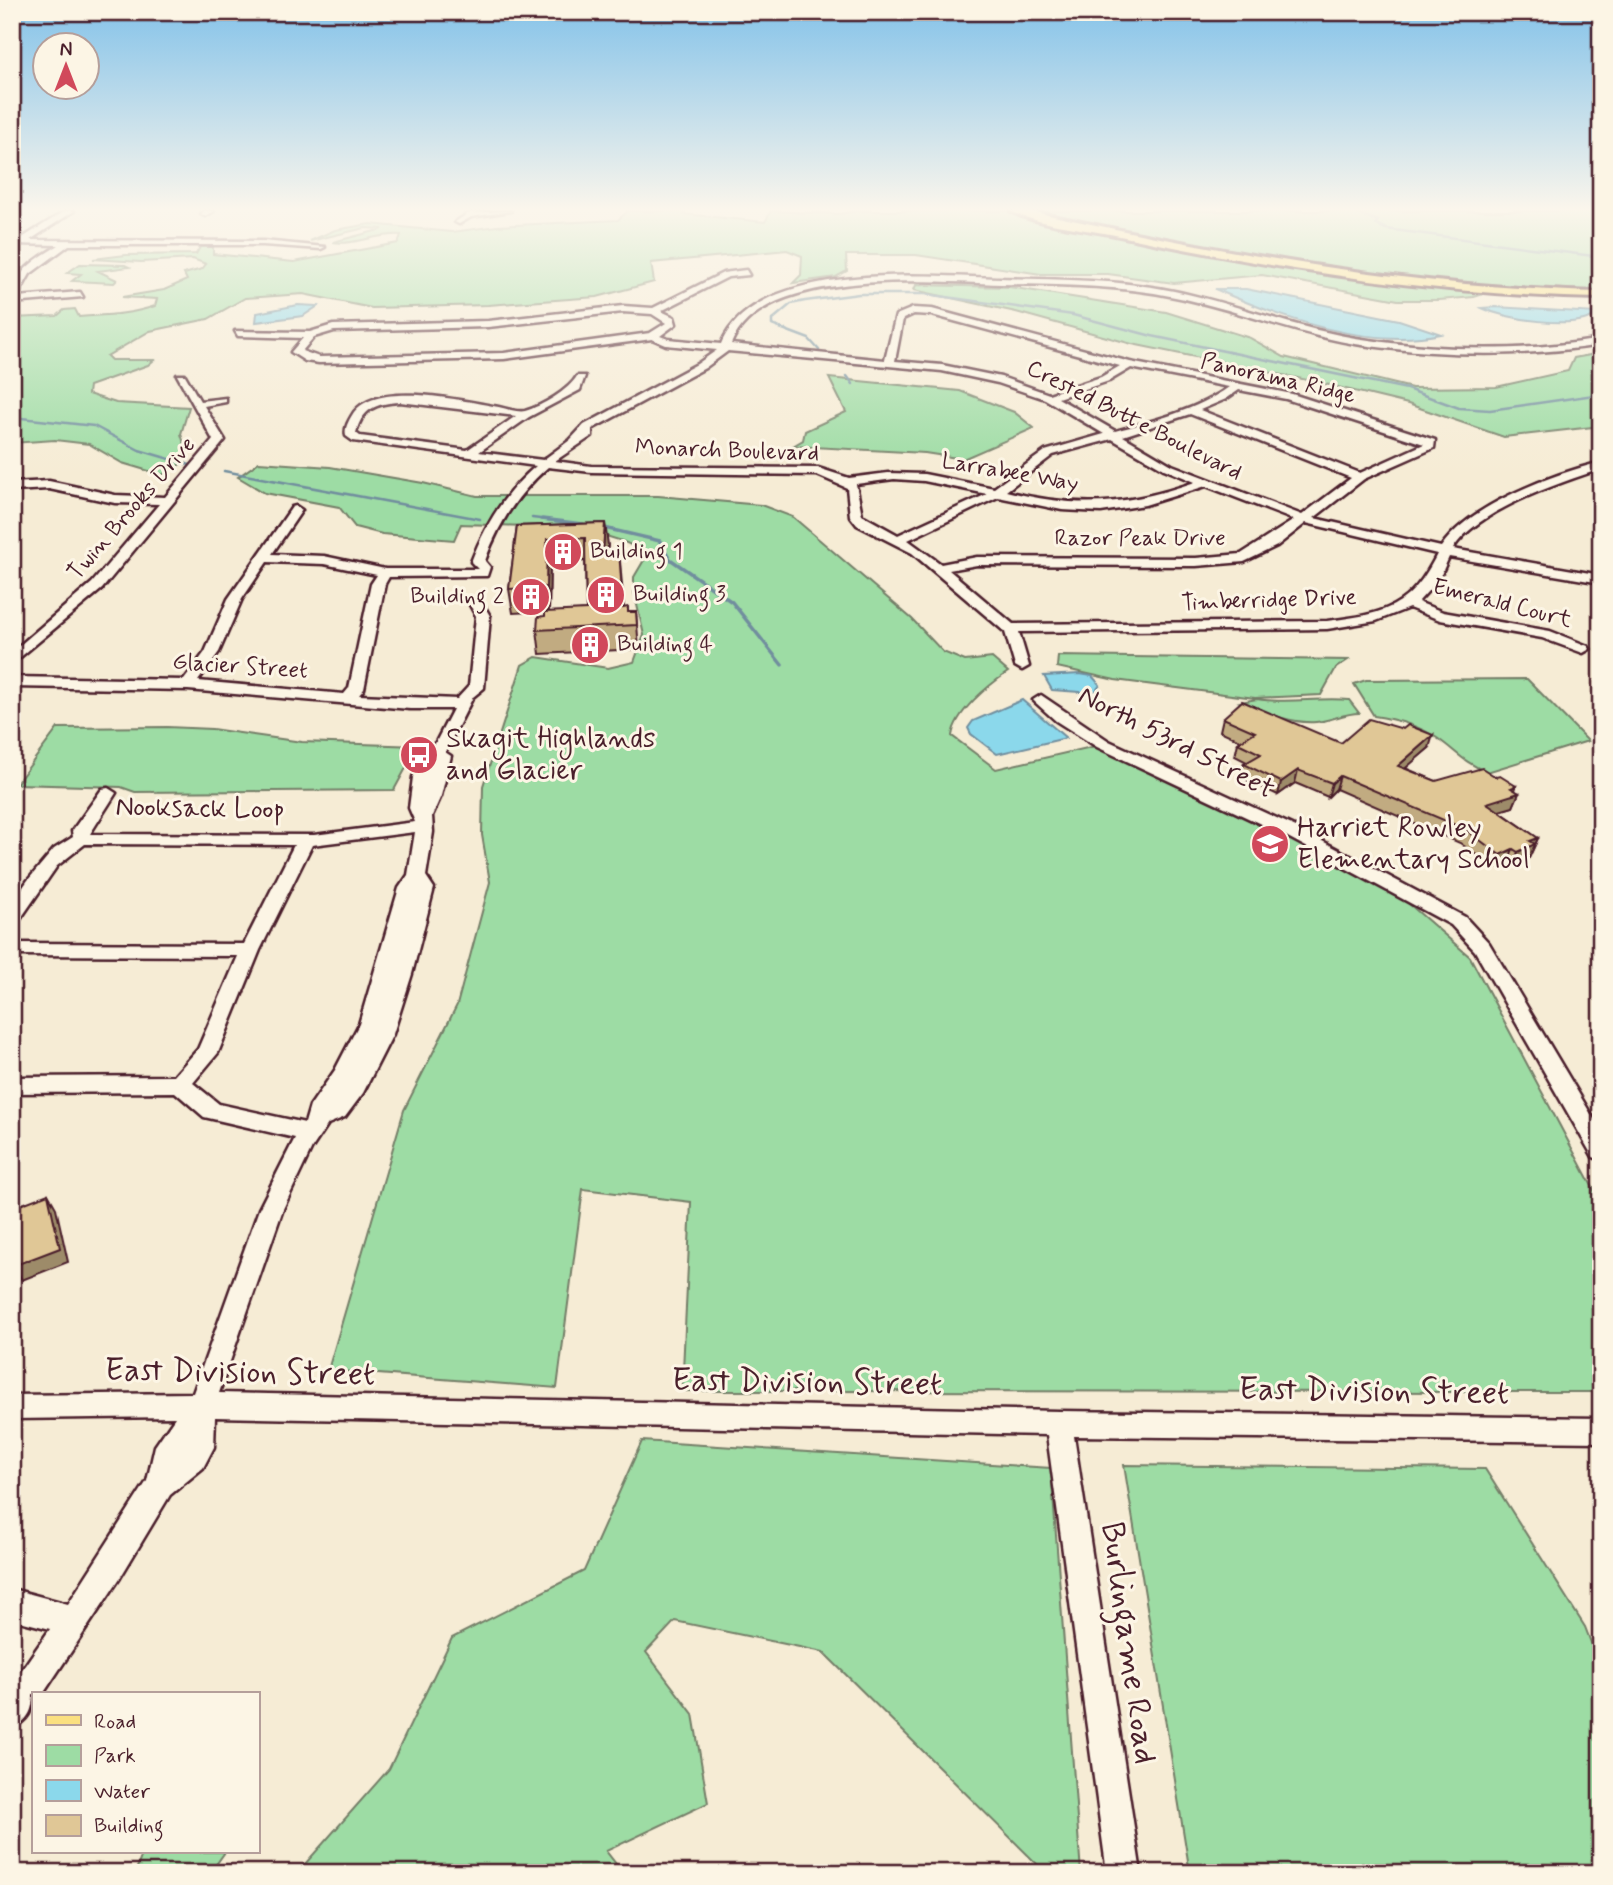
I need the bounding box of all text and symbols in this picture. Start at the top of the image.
north arrow [32,32,102,102]
text: N [60,38,72,63]
street label: Panorama Ridge [1198,347,1358,411]
street label: Crested Butte Boulevard [1021,354,1247,488]
street label: Twin Brooks Drive [61,431,203,587]
street label: Monarch Boulevard [634,433,820,469]
street label: Larrabee Way [939,446,1081,500]
street label: Razor Peak Drive [1054,524,1226,554]
building icon: Building 1 [542,531,584,573]
place label: Building 1 [590,537,683,569]
street label: Emerald Court [1429,572,1575,636]
building icon: Building 3 [585,574,627,616]
building icon: Building 2 [510,576,552,618]
place label: Building 3 [633,580,726,612]
place label: Building 2 [410,582,504,614]
street label: Timberridge Drive [1181,583,1357,619]
building icon: Building 4 [569,624,611,666]
place label: Building 4 [617,630,713,662]
street label: Glacier Street [171,647,309,687]
street label: North 53rd Street [1072,678,1280,808]
place label: Skagit Highlands and Glacier [446,721,656,790]
bus stop icon: Skagit Highlands and Glacier [398,734,440,776]
street label: Nooksack Loop [115,789,285,829]
place label: Harriet Rowley Elementary School [1297,810,1530,879]
school or university icon: Harriet Rowley Elementary School [1249,823,1291,865]
street label: East Division Street [104,1349,376,1397]
street label: East Division Street [671,1359,943,1407]
street label: East Division Street [1238,1368,1510,1416]
street label: Burlingame Road [1086,1519,1167,1767]
legend [32,1692,259,1854]
text: Road [94,1708,136,1736]
text: Park [94,1742,136,1770]
text: Water [94,1778,150,1806]
text: Building [94,1812,164,1842]

